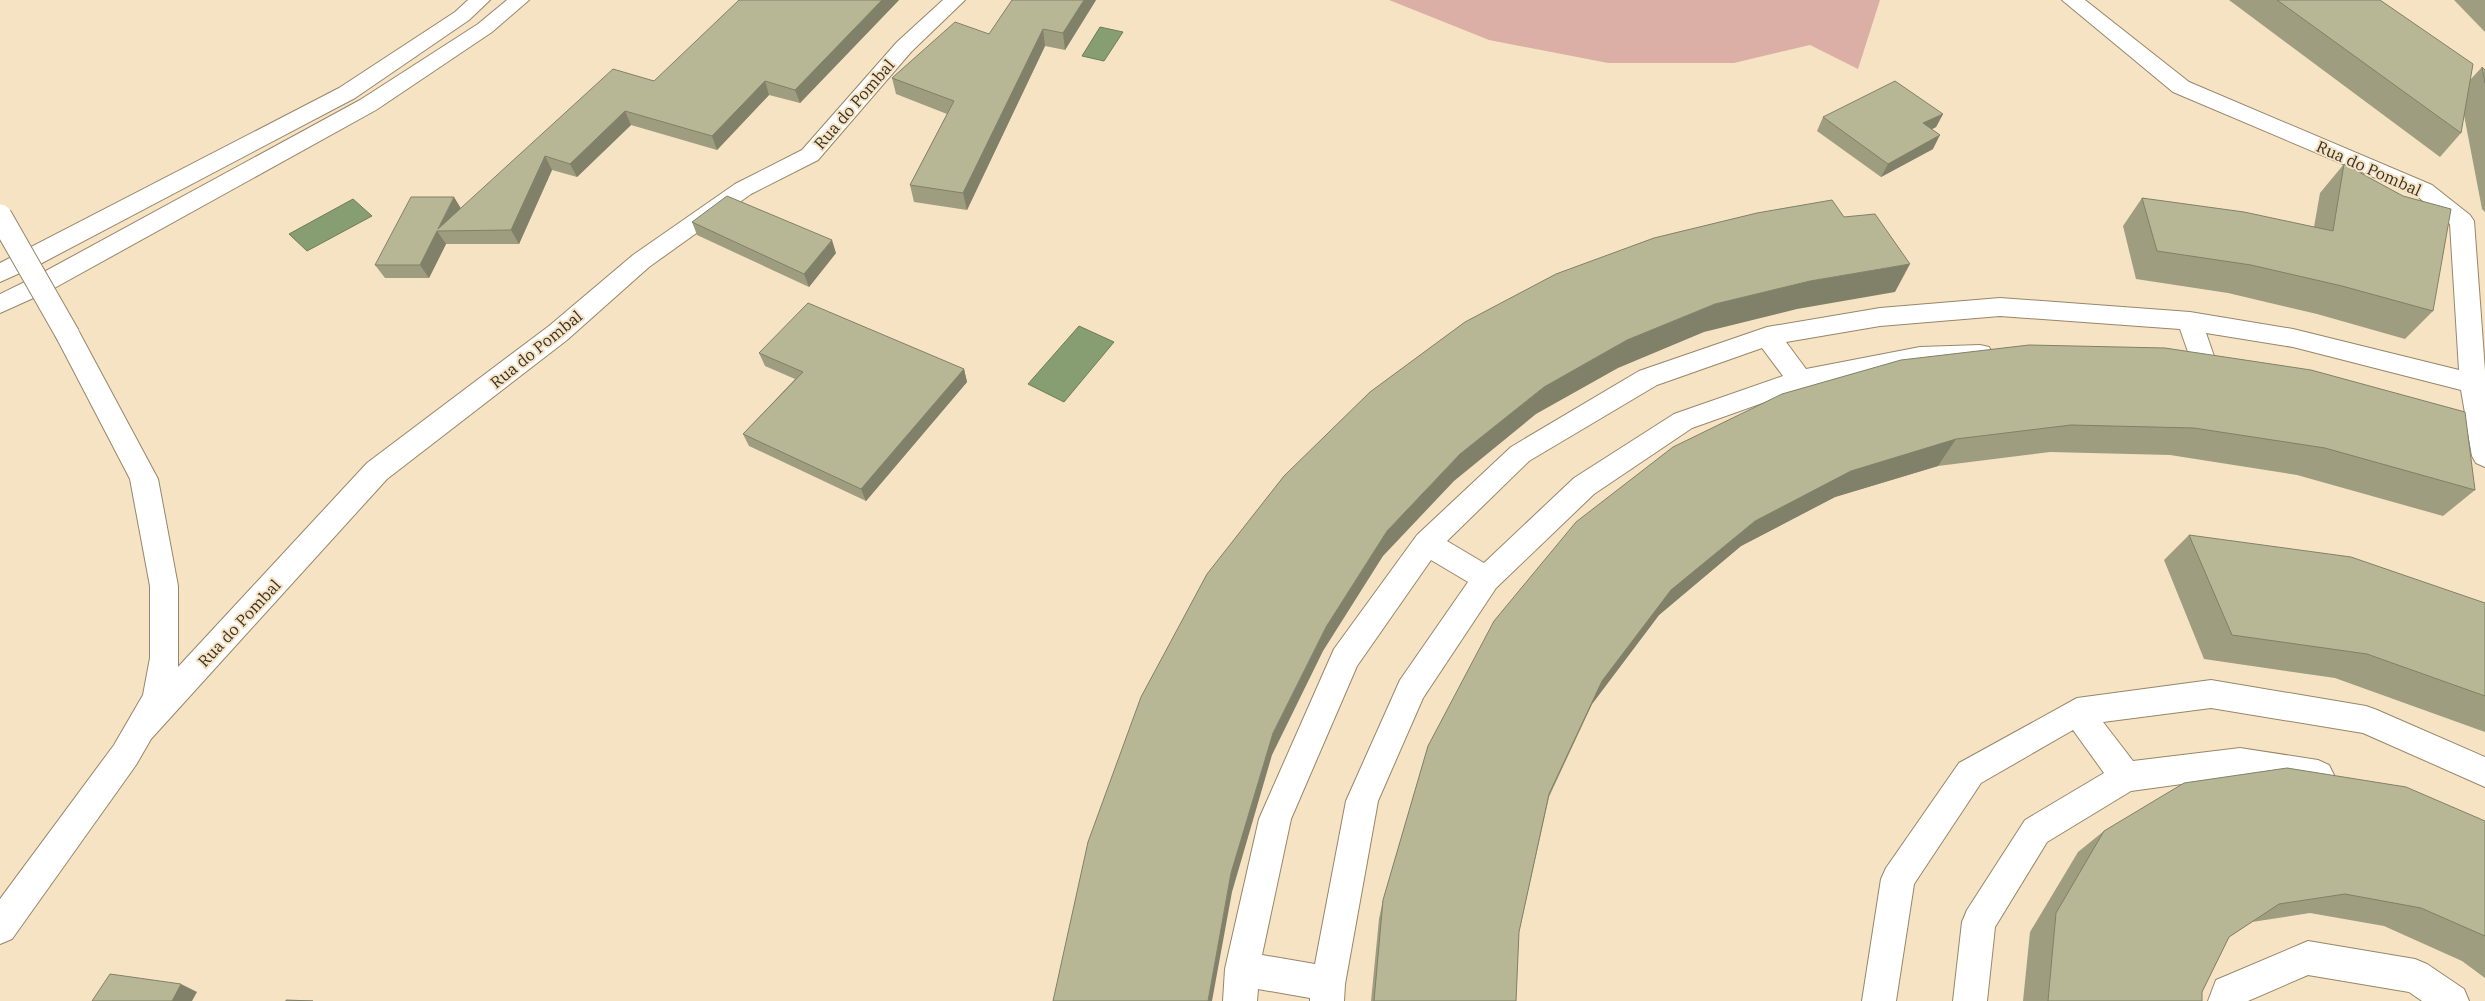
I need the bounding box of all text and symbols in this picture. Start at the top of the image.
street label: Rua do Pombal [809,55,899,153]
street label: Rua do Pombal [2313,136,2425,200]
street label: Rua do Pombal [486,306,586,392]
street label: Rua do Pombal [193,575,285,671]

